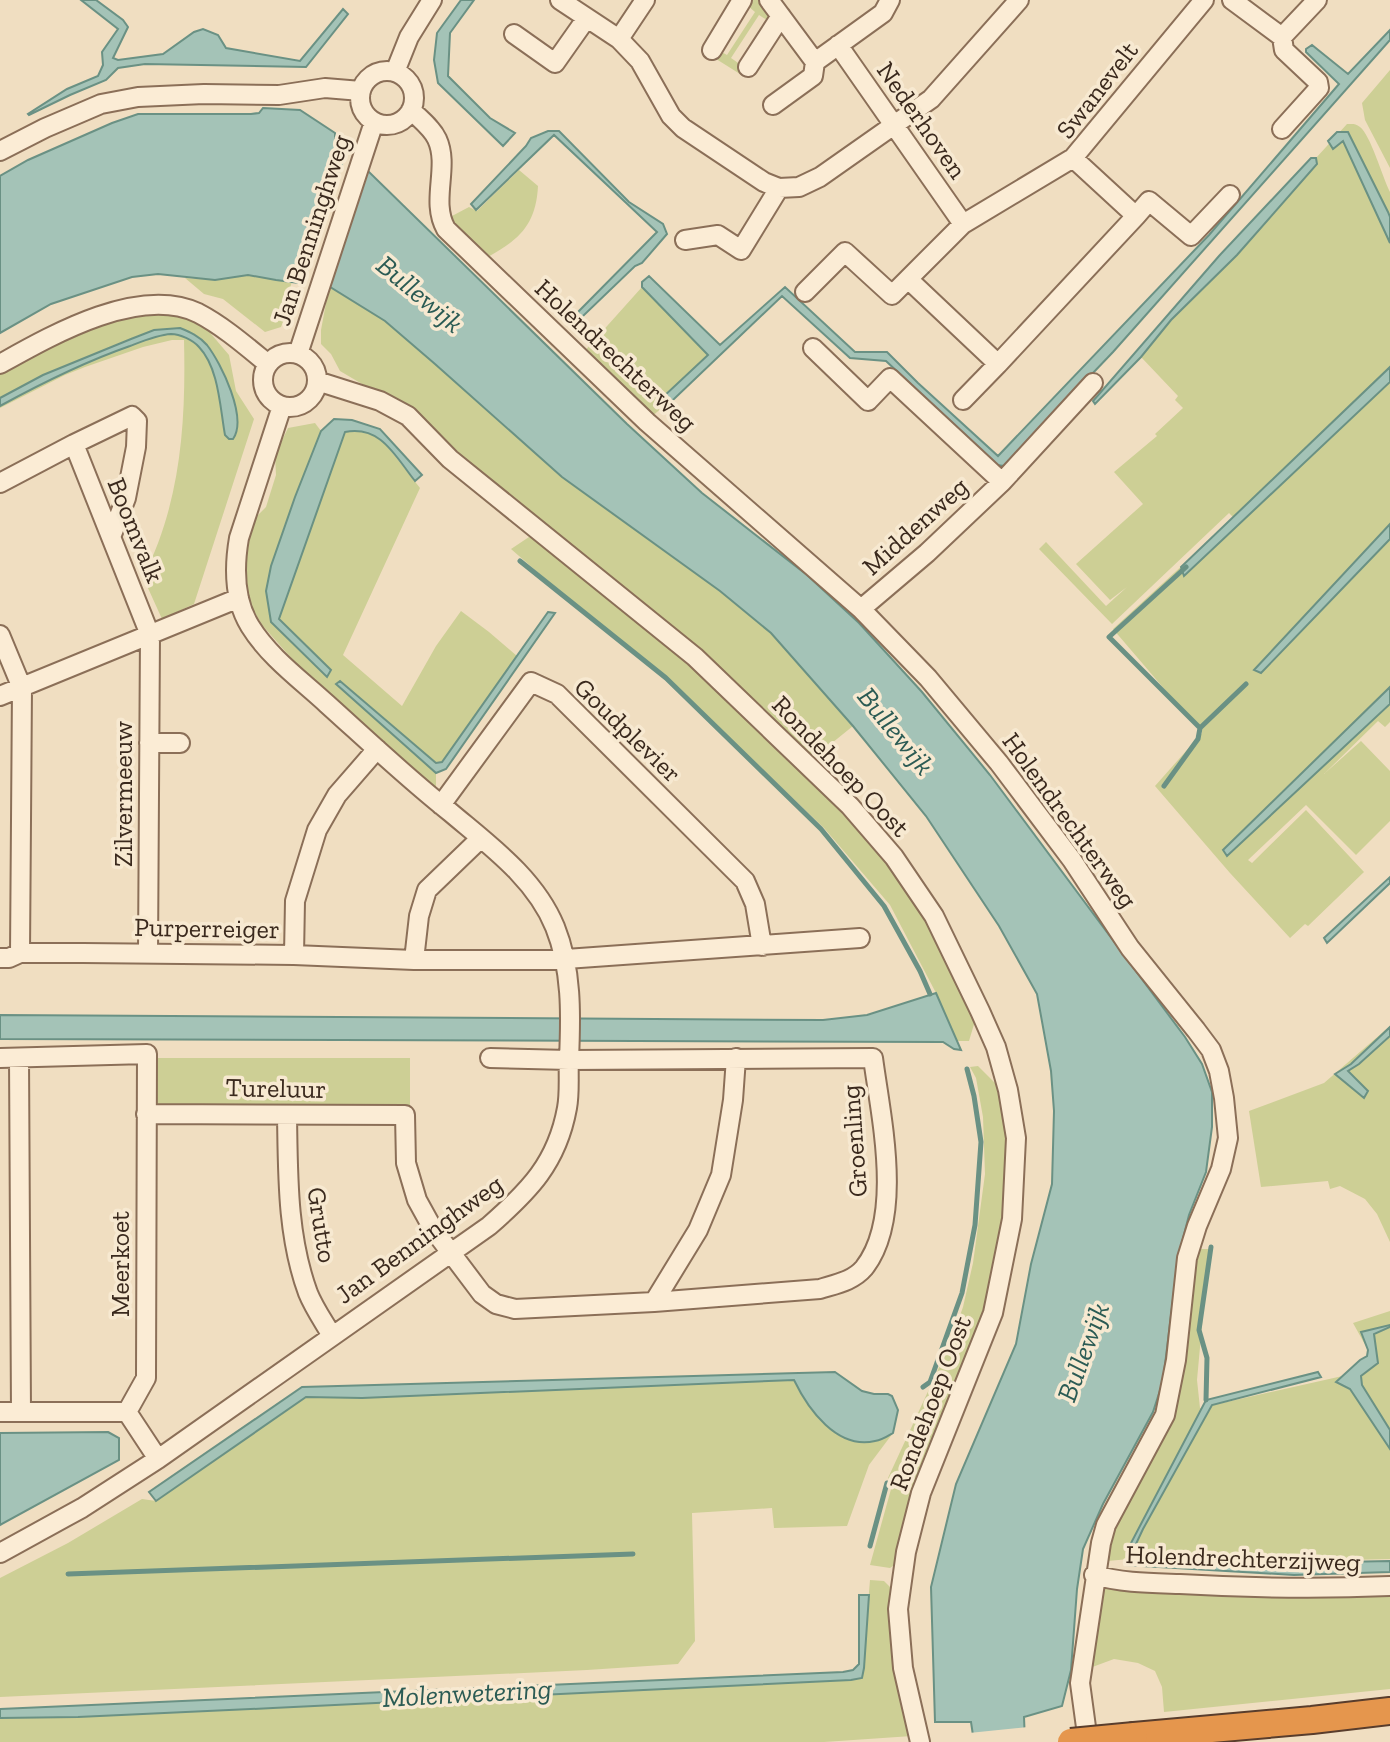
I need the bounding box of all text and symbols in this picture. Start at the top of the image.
street label: Swanevelt [1049,35,1145,145]
street label: Nederhoven [870,55,974,185]
street label: Jan Benninghweg [265,131,357,329]
water label: Bullewijk [370,248,470,340]
street label: Holendrechterweg [529,272,703,438]
street label: Middenweg [855,470,975,582]
street label: Boomvalk [100,473,172,588]
street label: Goudplevier [568,671,688,789]
water label: Bullewijk [851,681,941,781]
street label: Rondehoep Oost [766,689,917,844]
street label: Zilvermeeuw [107,721,139,867]
street label: Holendrechterweg [996,726,1144,914]
street label: Purperreiger [134,911,280,945]
street label: Tureluur [225,1071,327,1105]
street label: Groenling [834,1084,874,1198]
street label: Jan Benninghweg [329,1168,509,1310]
street label: Grutto [300,1185,344,1265]
street label: Meerkoet [104,1211,136,1317]
water label: Bullewijk [1050,1298,1116,1406]
street label: Rondehoep Oost [882,1311,978,1495]
street label: Holendrechterzijweg [1125,1538,1361,1578]
water label: Molenwetering [381,1672,553,1714]

